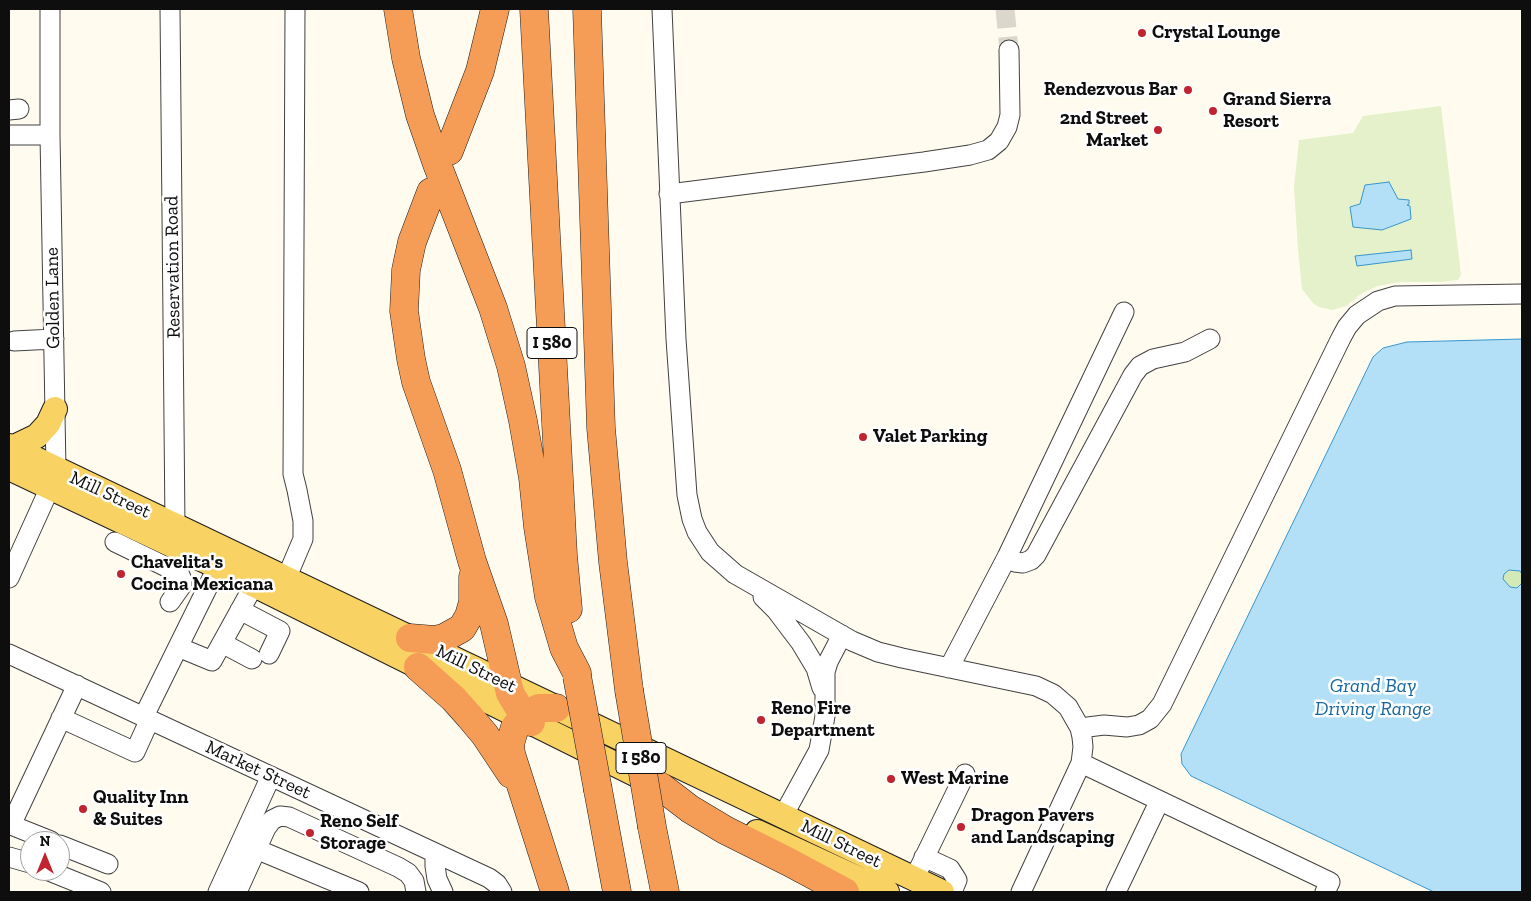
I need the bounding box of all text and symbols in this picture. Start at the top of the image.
place label: Crystal Lounge [1152,22,1280,44]
marker: Crystal Lounge [1136,27,1148,39]
place label: Rendezvous Bar [1044,79,1178,101]
marker: Rendezvous Bar [1182,84,1194,96]
place label: Grand Sierra Resort [1223,89,1331,133]
marker: Grand Sierra Resort [1207,105,1219,117]
place label: 2nd Street Market [1060,108,1148,152]
marker: 2nd Street Market [1152,124,1164,136]
street label: Reservation Road [160,195,186,339]
street label: Golden Lane [41,247,65,349]
road number: I 580 [527,328,577,358]
place label: Valet Parking [873,426,987,448]
marker: Valet Parking [857,431,869,443]
street label: Mill Street [66,466,154,524]
place label: Chavelita's Cocina Mexicana [131,552,273,596]
marker: Chavelita's Cocina Mexicana [115,568,127,580]
street label: Mill Street [432,640,520,698]
water label: Grand Bay Driving Range [1315,674,1431,721]
place label: Reno Fire Department [771,698,874,742]
marker: Reno Fire Department [755,714,767,726]
street label: Market Street [202,736,314,804]
road number: I 580 [616,742,666,774]
place label: West Marine [901,768,1009,790]
marker: West Marine [885,773,897,785]
place label: Quality Inn & Suites [93,787,189,831]
marker: Quality Inn & Suites [77,803,89,815]
place label: Dragon Pavers and Landscaping [971,805,1114,849]
place label: Reno Self Storage [320,811,398,855]
street label: Mill Street [797,815,885,873]
marker: Dragon Pavers and Landscaping [955,821,967,833]
marker: Reno Self Storage [304,827,316,839]
north arrow [20,831,70,881]
text: N [40,833,50,850]

